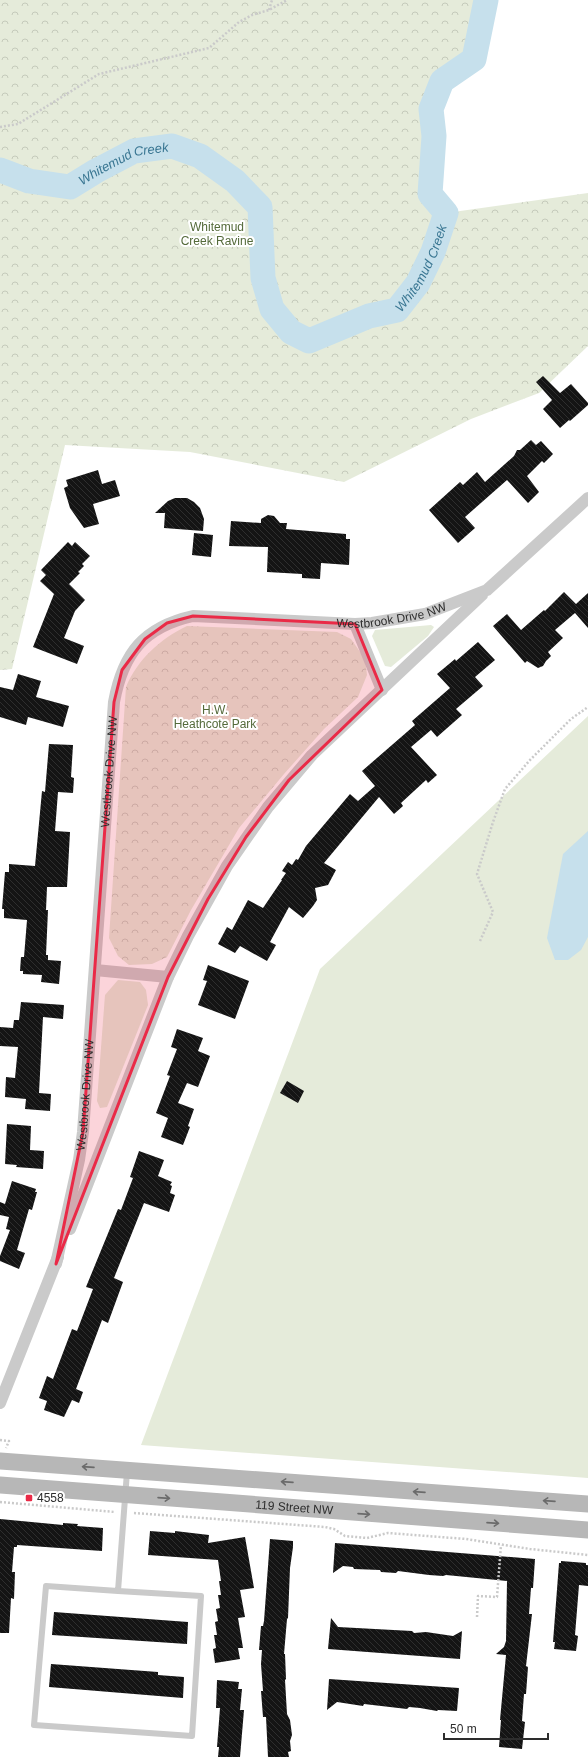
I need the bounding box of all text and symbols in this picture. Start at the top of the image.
water label: Whitemud Creek [76,139,171,188]
park label: Whitemud Creek Ravine [181,220,254,248]
water label: Whitemud Creek [391,221,450,314]
street label: Westbrook Drive NW [336,599,449,631]
park label: H.W. Heathcote Park [174,703,257,731]
street label: Westbrook Drive NW [98,715,120,828]
street label: Westbrook Drive NW [73,1038,97,1152]
one-way arrow [82,1464,95,1471]
one-way arrow [281,1478,294,1485]
one-way arrow [413,1488,426,1495]
place label: 4558 [37,1491,64,1505]
marker: 4558 [24,1493,34,1503]
one-way arrow [158,1495,171,1502]
street label: 119 Street NW [255,1498,334,1518]
one-way arrow [543,1498,556,1505]
one-way arrow [357,1510,370,1517]
one-way arrow [486,1520,499,1527]
scale bar [444,1715,548,1741]
text: 50 m [450,1722,477,1736]

